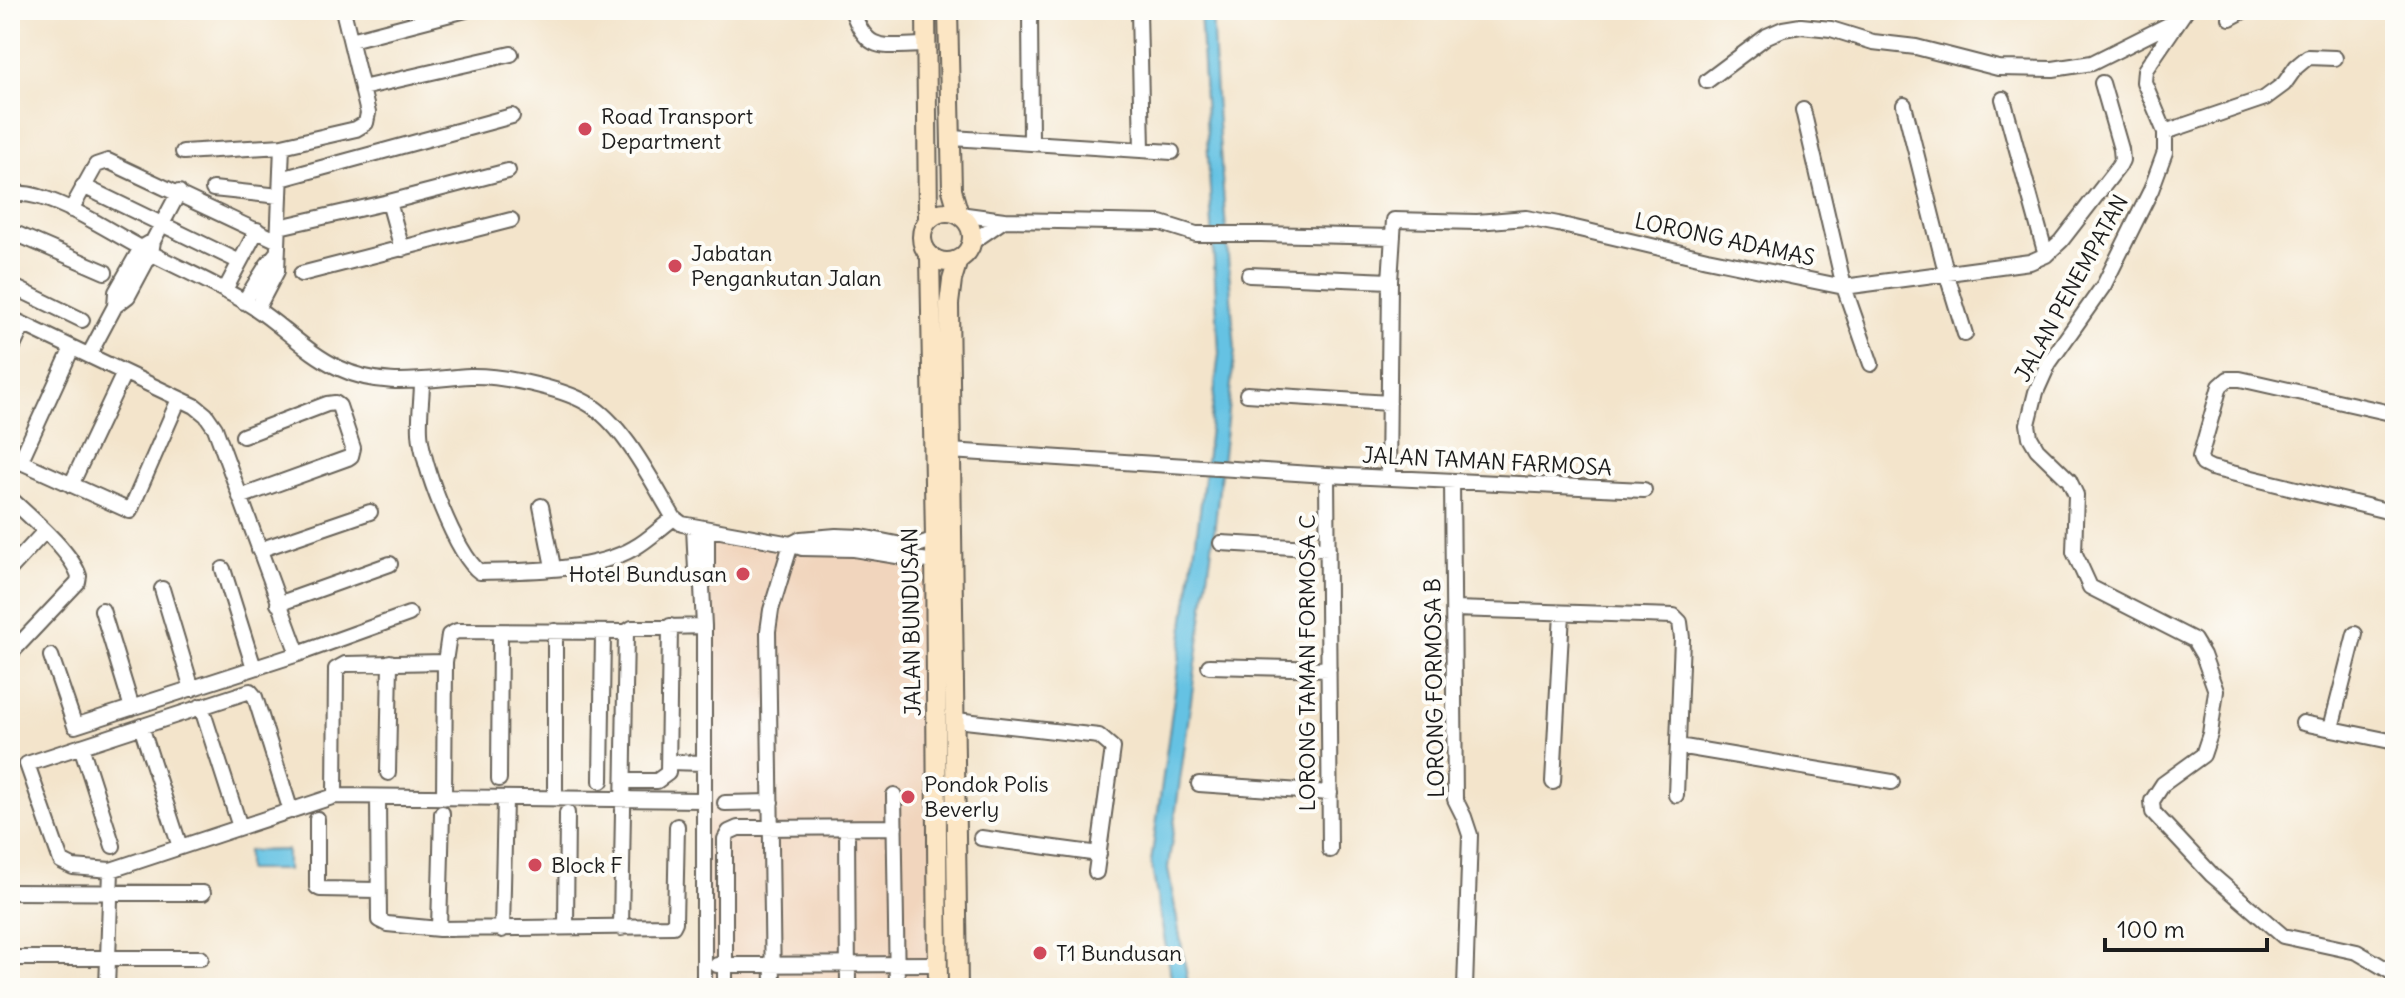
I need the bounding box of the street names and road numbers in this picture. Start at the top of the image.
street label: JALAN PENEMPATAN [2008,189,2134,387]
street label: LORONG ADAMAS [1632,206,1818,272]
street label: JALAN TAMAN FARMOSA [1361,440,1613,482]
street label: LORONG TAMAN FORMOSA C [1293,515,1321,811]
street label: JALAN BUNDUSAN [895,527,927,717]
street label: LORONG FORMOSA B [1418,578,1450,798]

